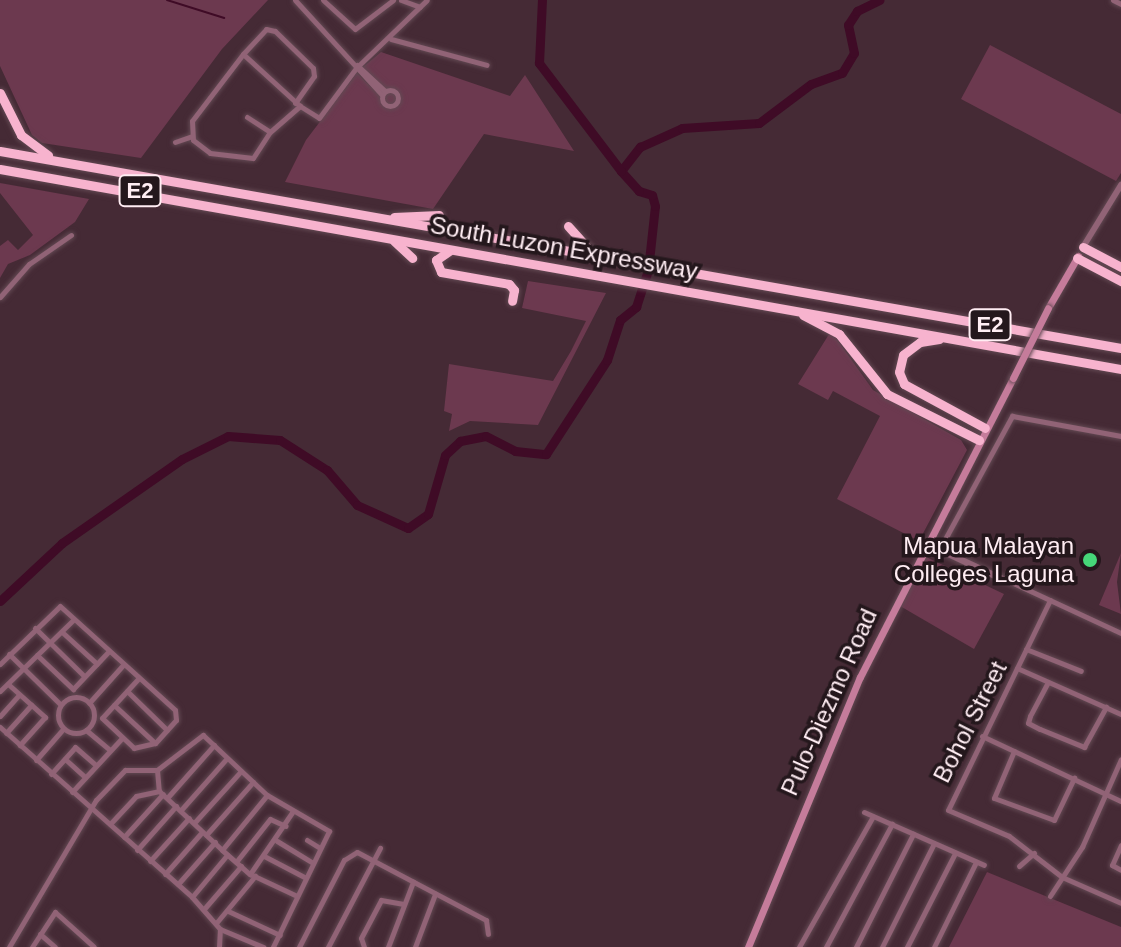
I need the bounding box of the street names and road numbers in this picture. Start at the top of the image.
road number: E2 [118,173,162,209]
street label: South Luzon Expressway [428,210,700,286]
road number: E2 [968,307,1012,343]
street label: Pulo-Diezmo Road [775,604,883,800]
street label: Bohol Street [927,657,1013,787]

